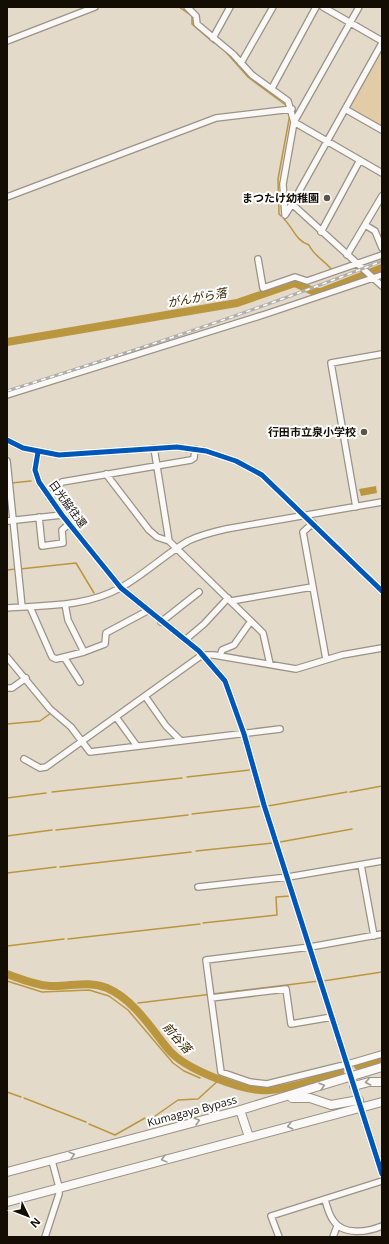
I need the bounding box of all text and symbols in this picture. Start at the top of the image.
place label: まつたけ幼稚園 [242,190,319,205]
marker: まつたけ幼稚園 [322,193,332,203]
water label: がんがら落 [166,284,230,311]
place label: 行田市立泉小学校 [268,424,356,439]
marker: 行田市立泉小学校 [359,427,369,437]
street label: 日光脇往還 [46,477,91,530]
water label: 前谷落 [159,1019,197,1058]
one-way arrow [365,1078,371,1086]
one-way arrow [319,1082,326,1091]
street label: Kumagaya Bypass [145,1091,238,1130]
one-way arrow [194,1117,201,1126]
one-way arrow [287,1122,293,1130]
one-way arrow [69,1152,75,1160]
one-way arrow [161,1154,168,1163]
north arrow [8,1196,48,1236]
text: N [27,1215,44,1232]

